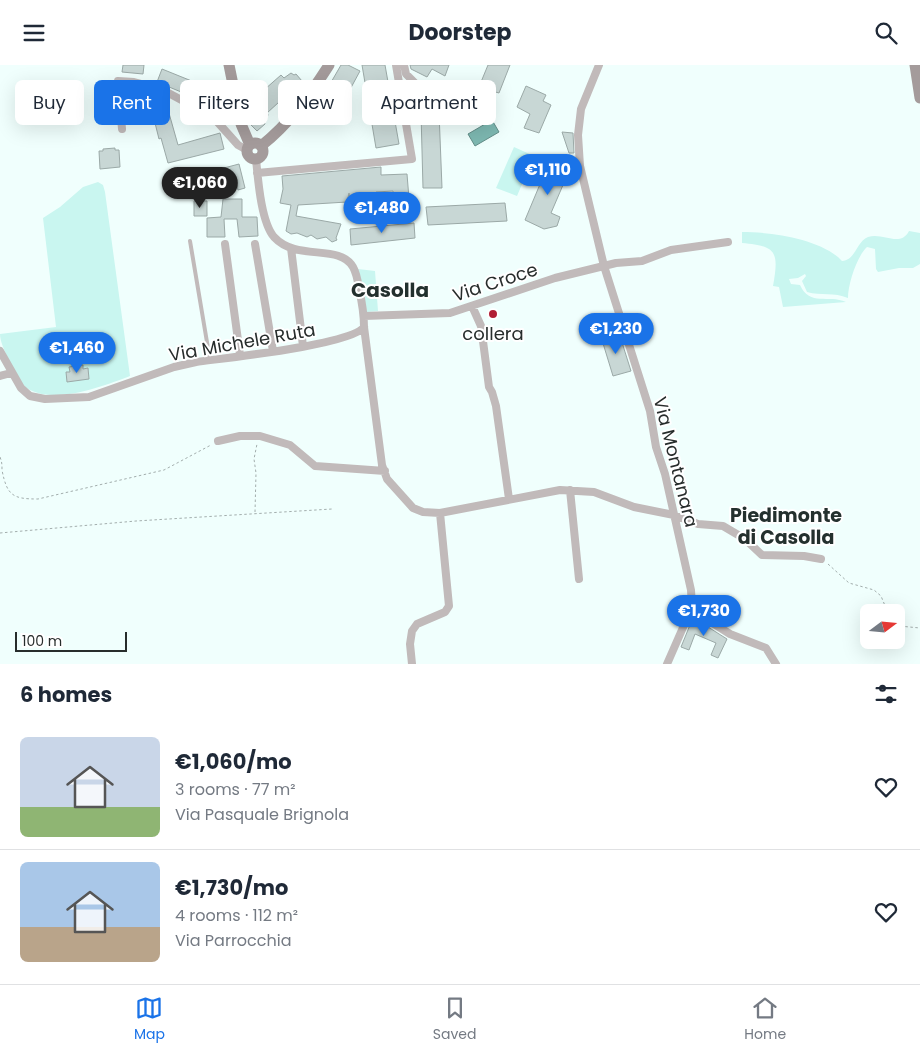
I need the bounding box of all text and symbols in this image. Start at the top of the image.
text: Doorstep [408,17,512,48]
icon: menu [20,19,48,47]
icon: search [872,19,900,47]
chip: Buy [15,80,84,125]
chip: Rent [94,80,170,125]
chip: Filters [180,80,268,125]
chip: New [278,80,352,125]
chip: Apartment [362,80,496,125]
pin: €1,110 [507,153,589,196]
text: €1,110 [525,158,571,181]
pin: €1,060 [159,167,241,209]
text: €1,060 [173,171,227,194]
pin: €1,480 [341,191,423,234]
text: €1,480 [355,196,409,219]
street label: Via Croce [449,257,541,307]
district label: Casolla [351,276,429,304]
marker: collera [487,308,499,320]
pin: €1,230 [575,313,657,355]
street label: Via Michele Ruta [167,317,317,367]
text: €1,230 [590,317,642,340]
place label: collera [462,321,524,346]
pin: €1,460 [36,331,118,374]
text: €1,460 [50,336,104,359]
street label: Via Montanara [648,394,704,530]
district label: Piedimonte di Casolla [730,502,842,551]
pin: €1,730 [663,595,745,637]
text: €1,730 [678,599,730,622]
north arrow [860,604,905,649]
map controls [860,604,905,649]
scale bar [15,629,128,652]
text: 100 m [22,631,62,651]
text: 6 homes [20,680,112,709]
icon: filters [872,680,900,708]
text: €1,060/mo [175,747,292,776]
icon: home [60,757,120,817]
icon: heart [872,773,900,801]
text: 3 rooms · 77 m² [175,778,295,801]
text: Via Pasquale Brignola [175,803,349,826]
text: €1,730/mo [175,873,288,902]
icon: home [60,882,120,942]
icon: heart [872,898,900,926]
text: 4 rooms · 112 m² [175,904,298,927]
text: Via Parrocchia [175,929,292,952]
tab: Map [134,994,165,1045]
tab: Saved [433,994,476,1045]
tab: Home [744,994,786,1045]

